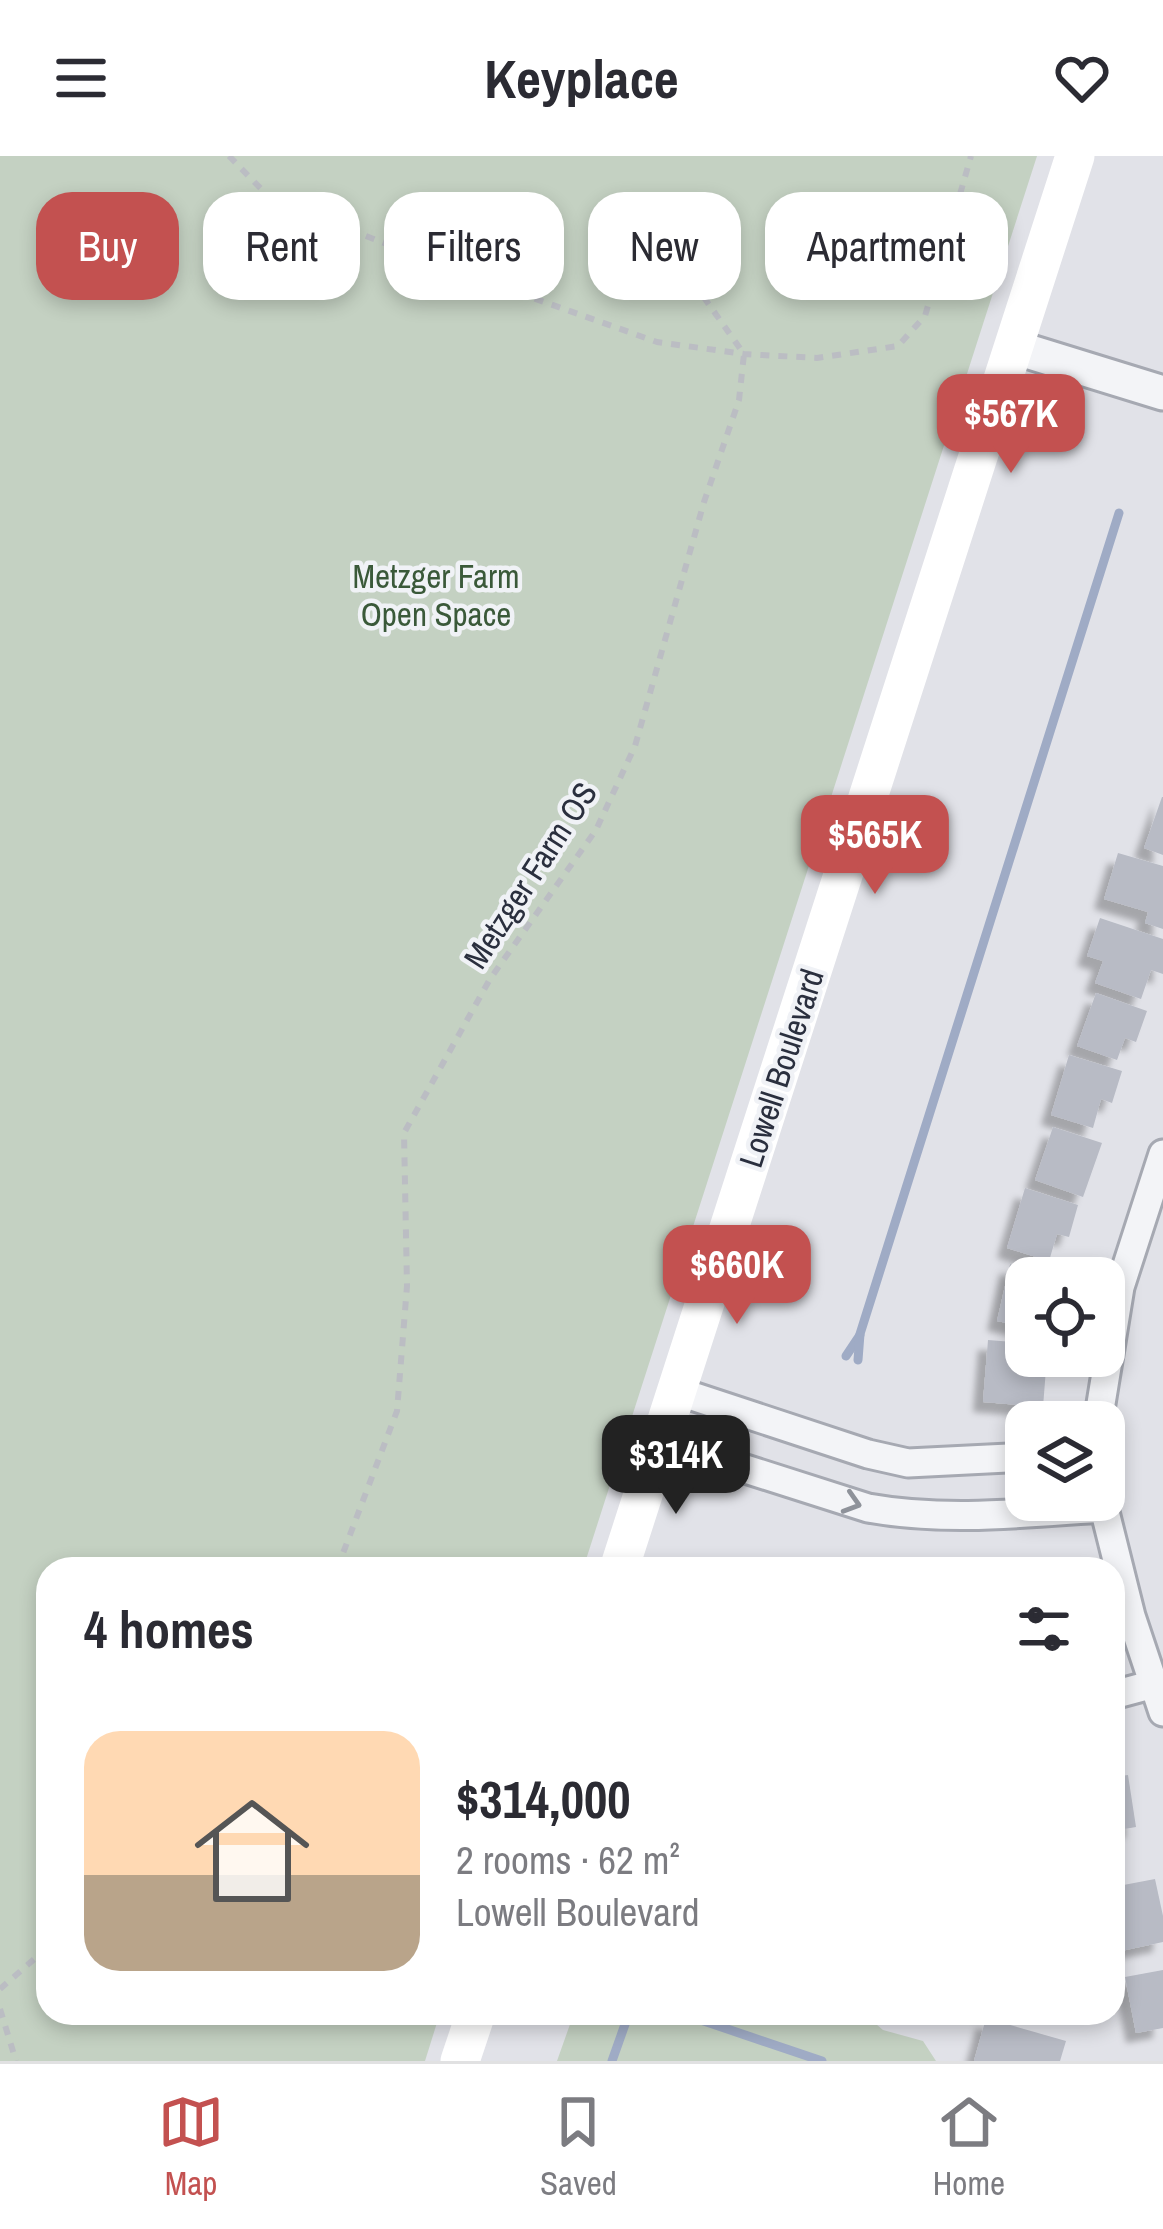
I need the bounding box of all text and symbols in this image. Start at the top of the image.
text: Keyplace [484,42,679,115]
icon: menu [48,45,114,111]
icon: heart [1049,45,1115,111]
chip: Buy [36,192,179,300]
chip: Rent [203,192,360,300]
chip: Filters [384,192,564,300]
chip: New [588,192,741,300]
chip: Apartment [765,192,1008,300]
pin: $567K [927,374,1095,476]
text: $567K [964,387,1058,439]
park label: Metzger Farm Open Space [352,554,520,636]
street label: Metzger Farm OS [453,773,607,977]
pin: $565K [791,795,959,897]
text: $565K [828,808,922,860]
street label: Lowell Boulevard [728,963,834,1173]
pin: $660K [653,1225,821,1327]
text: $660K [690,1238,784,1290]
map controls [1005,1257,1125,1521]
button: locate [1005,1257,1125,1377]
button: layers [1005,1401,1125,1521]
pin: $314K [592,1415,760,1517]
text: $314K [629,1428,723,1480]
one-way arrow [841,1489,862,1514]
text: 4 homes [84,1595,254,1664]
icon: filters [1011,1596,1077,1662]
text: $314,000 [456,1765,630,1834]
icon: home [180,1779,324,1923]
text: 2 rooms · 62 m² [456,1834,680,1886]
text: Lowell Boulevard [456,1886,700,1938]
tab: Map [158,2089,224,2205]
tab: Saved [540,2089,617,2205]
tab: Home [933,2089,1005,2205]

